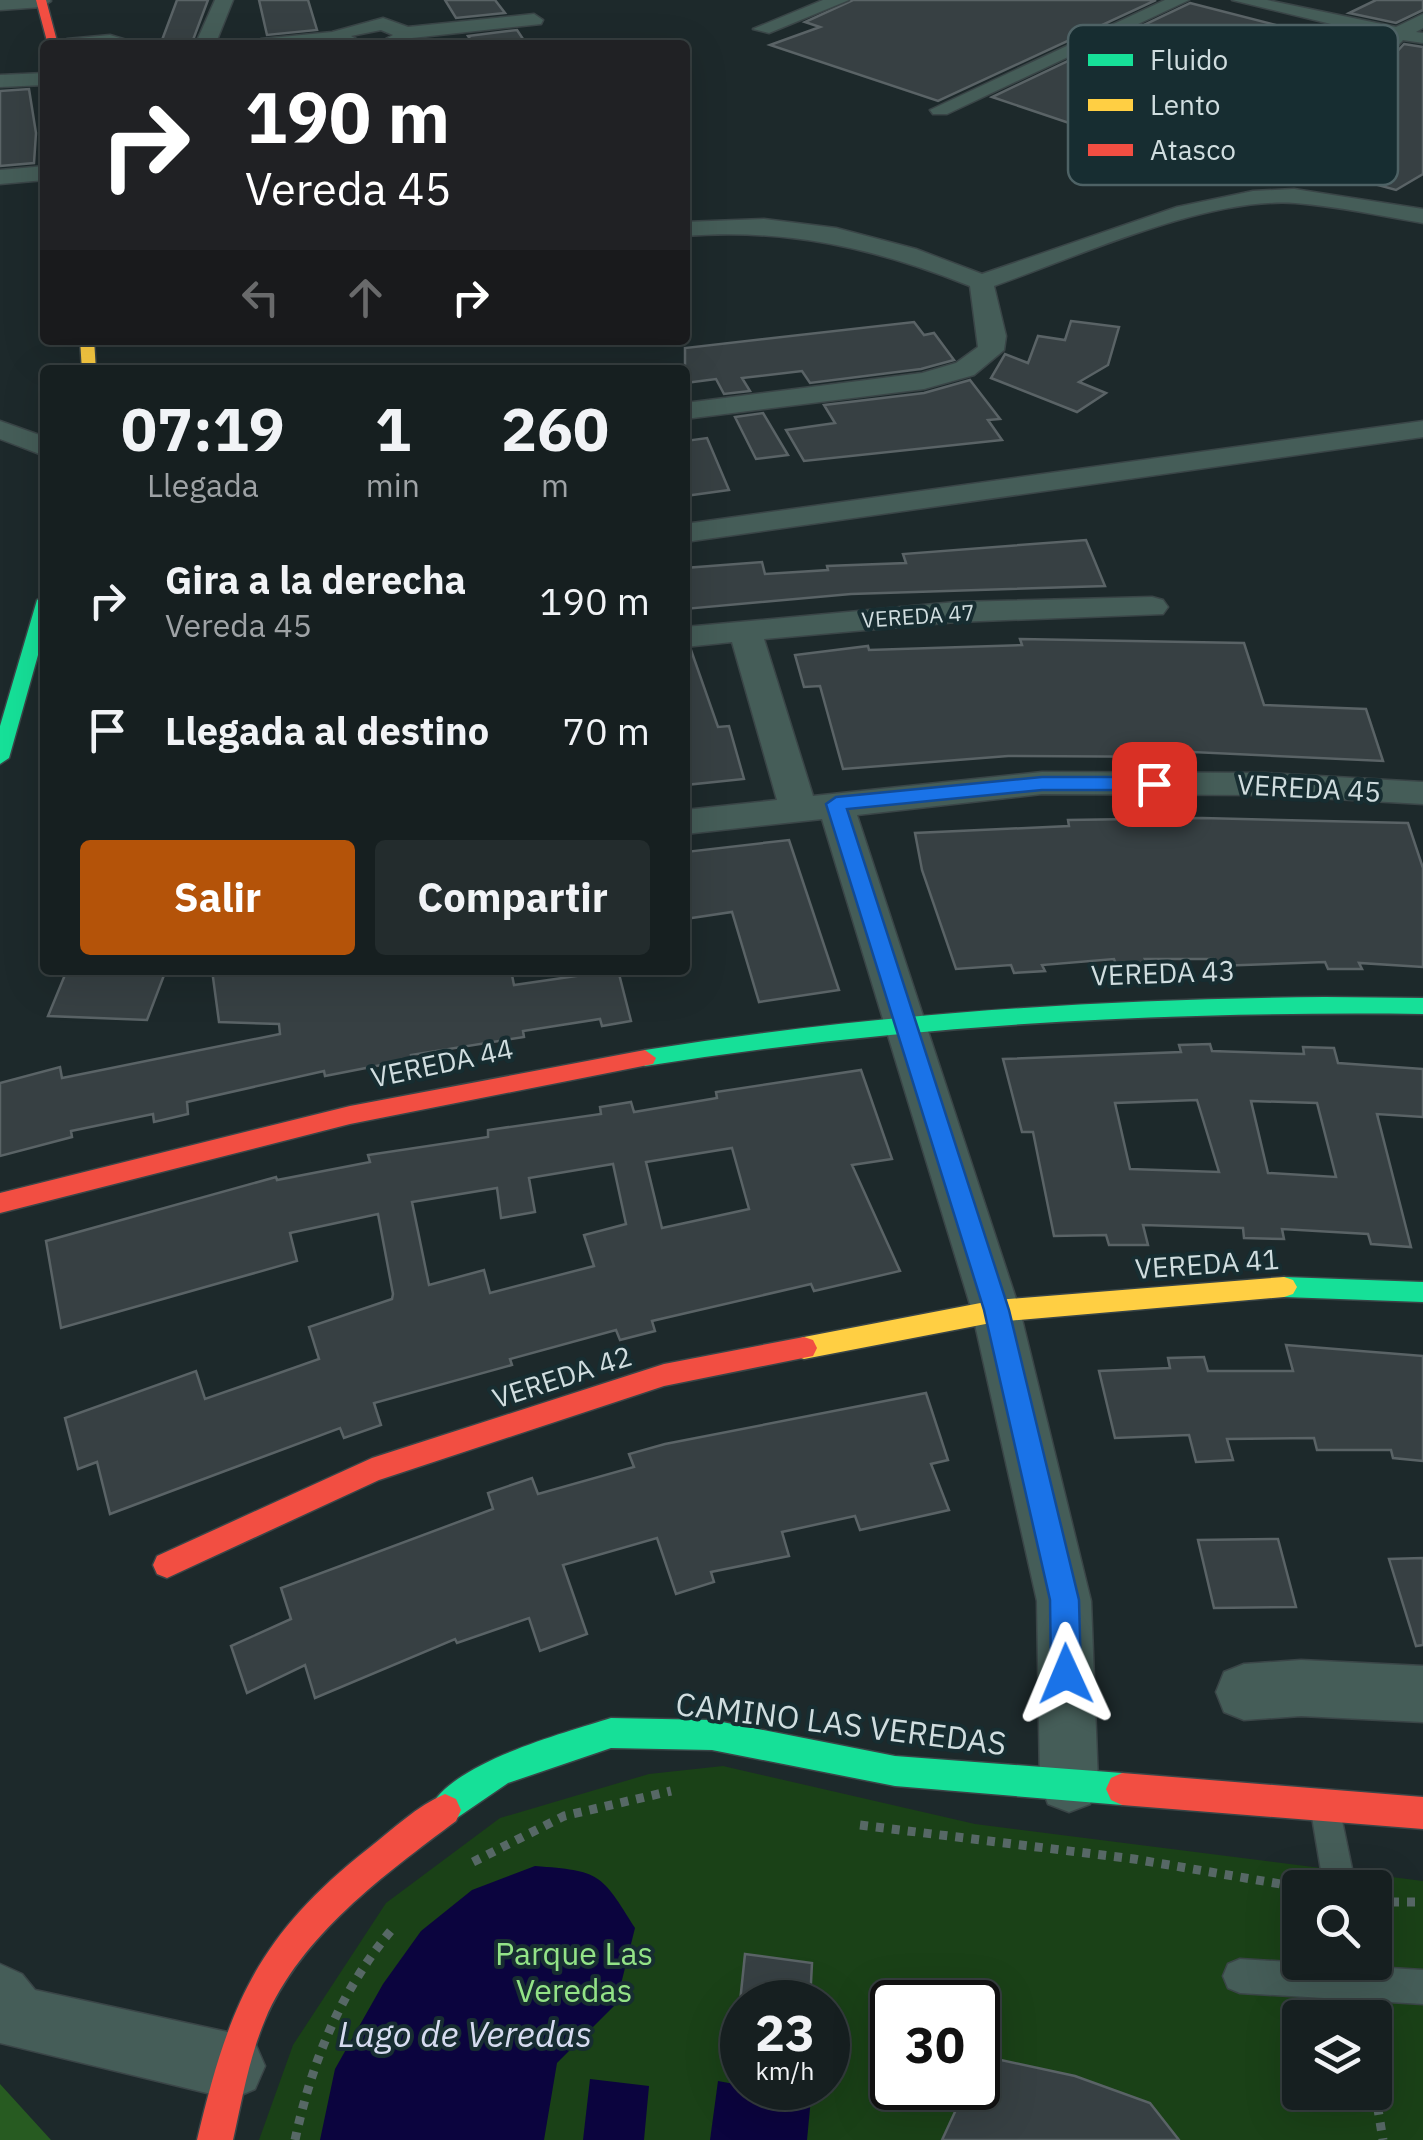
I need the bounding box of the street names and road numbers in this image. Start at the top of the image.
street label: VEREDA 47 [860,597,976,634]
street label: VEREDA 45 [1236,765,1382,810]
street label: VEREDA 43 [1090,951,1236,994]
street label: VEREDA 44 [368,1029,516,1096]
street label: VEREDA 41 [1134,1240,1280,1287]
street label: VEREDA 42 [488,1337,636,1416]
street label: CAMINO LAS VEREDAS [673,1682,1009,1764]

